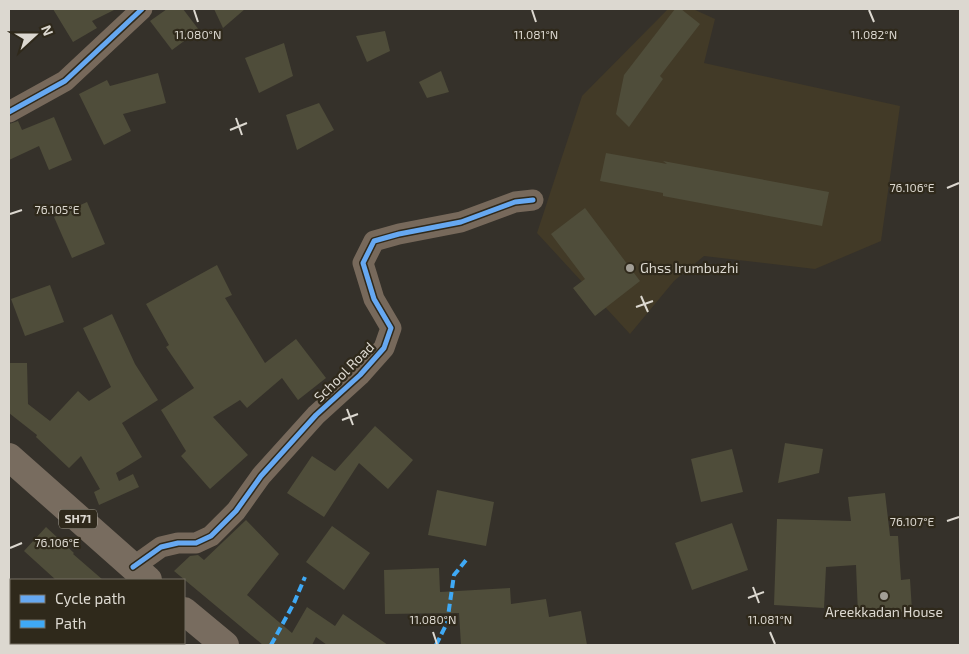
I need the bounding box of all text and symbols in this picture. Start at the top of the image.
north arrow [10,10,60,60]
text: N [38,22,57,38]
text: 11.080°N [175,27,221,41]
text: 11.081°N [514,27,558,41]
text: 11.082°N [851,27,897,41]
text: 76.106°E [889,180,935,194]
text: 76.105°E [35,202,80,216]
place label: Ghss Irumbuzhi [640,259,739,276]
marker: Ghss Irumbuzhi [624,262,636,274]
street label: School Road [310,338,377,405]
road number: SH71 [59,509,97,528]
text: 76.107°E [890,514,935,528]
text: 76.106°E [34,535,80,549]
legend [10,579,185,644]
text: Cycle path [55,589,126,607]
marker: Areekkadan House [878,590,890,602]
place label: Areekkadan House [825,603,943,620]
text: 11.080°N [410,612,456,626]
text: 11.081°N [748,612,792,626]
text: Path [55,614,86,632]

